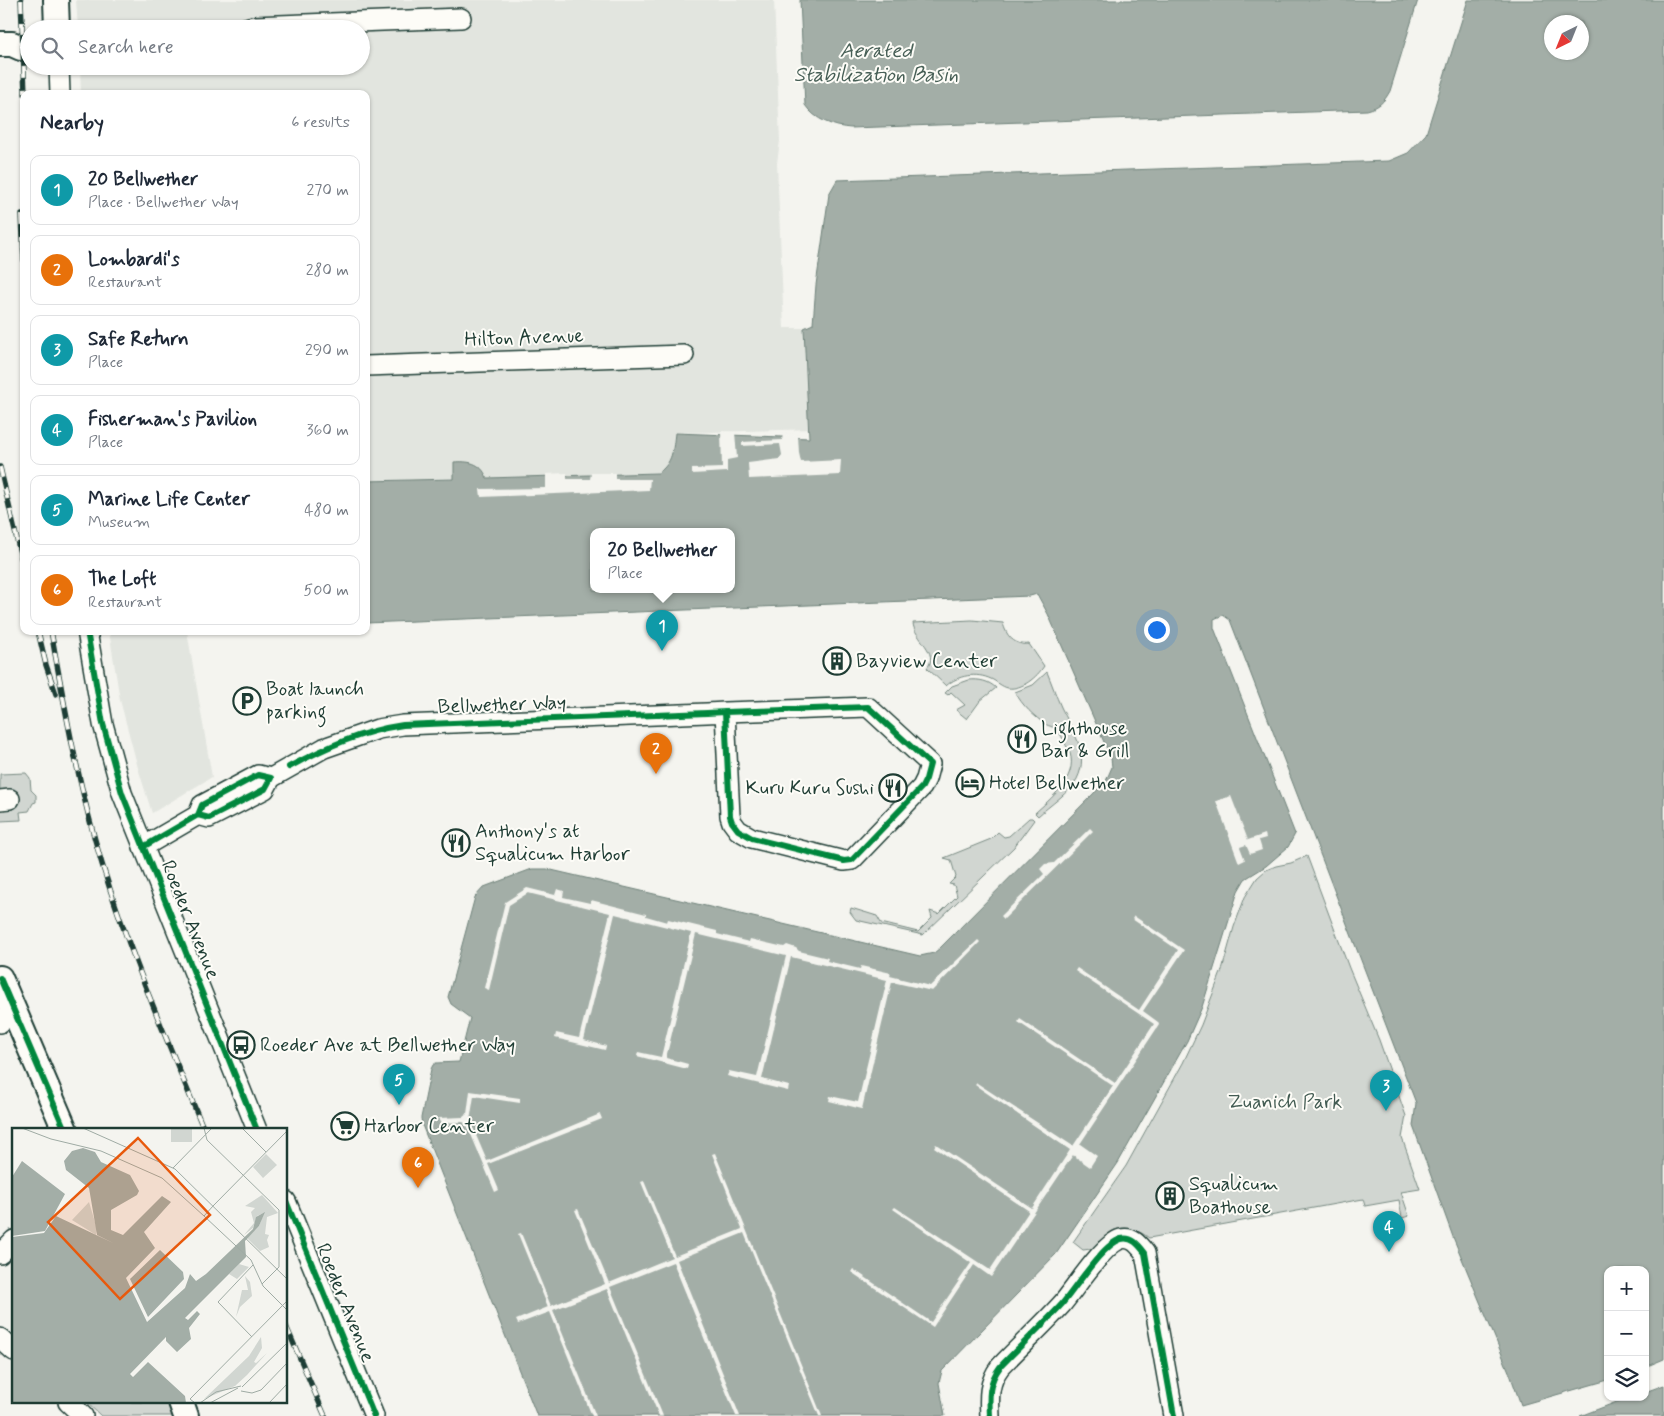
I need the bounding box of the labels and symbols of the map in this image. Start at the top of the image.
north arrow [1544,15,1589,60]
water label: Aerated Stabilization Basin [794,37,958,89]
street label: Hilton Avenue [464,322,584,354]
pin: 1 [646,610,678,651]
your location [1144,617,1170,643]
building icon: Bayview Center [822,646,852,676]
place label: Bayview Center [856,648,998,675]
place label: Boat launch parking [266,676,364,728]
parking icon: Boat launch parking [232,686,262,716]
street label: Bellwether Way [437,689,567,721]
place label: Lighthouse Bar & Grill [1041,715,1129,765]
restaurant icon: Lighthouse Bar & Grill [1007,724,1037,754]
pin: 2 [640,733,672,774]
hotel icon: Hotel Bellwether [955,768,985,798]
place label: Hotel Bellwether [989,770,1125,797]
restaurant icon: Kuru Kuru Sushi [878,773,908,803]
place label: Kuru Kuru Sushi [746,775,874,802]
place label: Anthony's at Squalicum Harbor [475,818,630,868]
restaurant icon: Anthony's at Squalicum Harbor [441,828,471,858]
street label: Roeder Avenue [154,856,226,984]
bus stop icon: Roeder Ave at Bellwether Way [226,1030,256,1060]
place label: Roeder Ave at Bellwether Way [260,1032,515,1059]
pin: 5 [383,1064,415,1105]
pin: 3 [1370,1070,1402,1111]
park label: Zuanich Park [1228,1089,1342,1116]
supermarket icon: Harbor Center [330,1111,360,1141]
place label: Harbor Center [364,1113,495,1140]
inset map [12,1128,288,1404]
pin: 6 [402,1147,434,1188]
place label: Squalicum Boathouse [1189,1171,1278,1221]
building icon: Squalicum Boathouse [1155,1181,1185,1211]
pin: 4 [1373,1211,1405,1252]
street label: Roeder Avenue [309,1239,381,1367]

